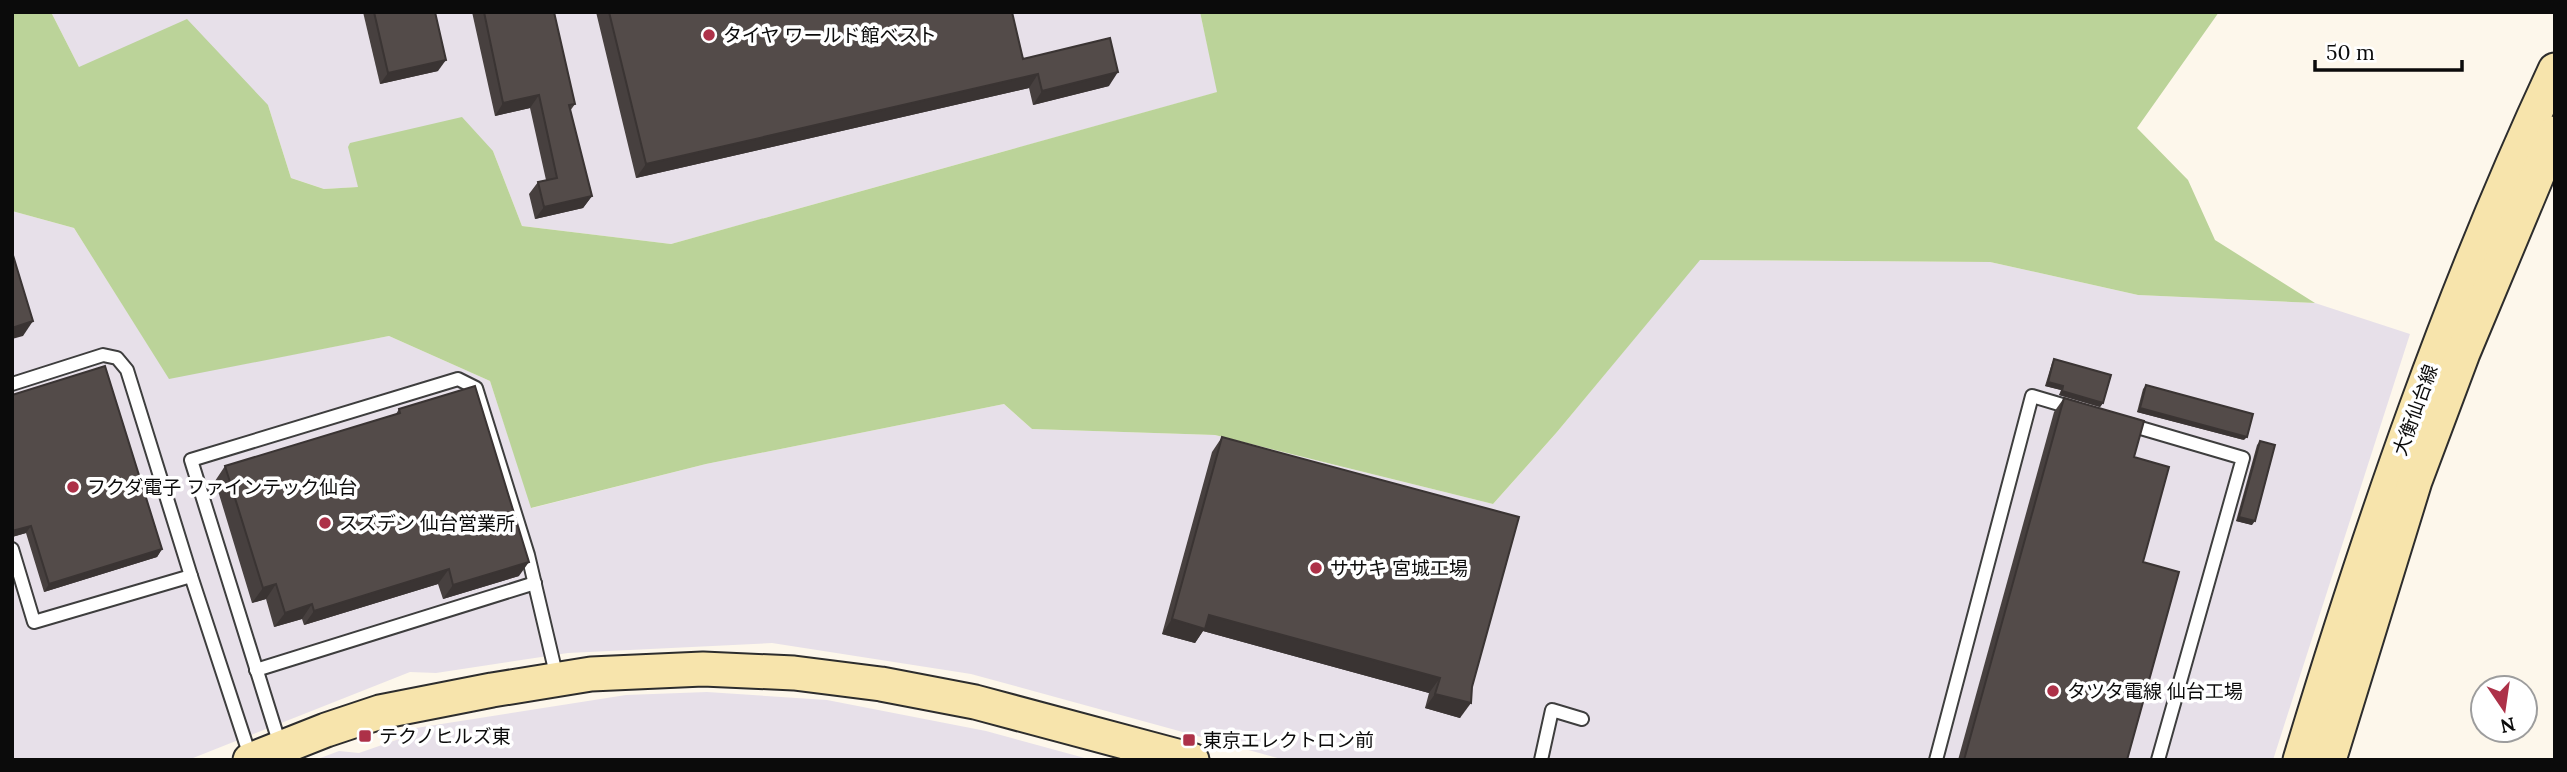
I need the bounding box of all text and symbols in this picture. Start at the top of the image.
place label: タイヤ ワールド館ベスト [723,23,937,47]
marker: タイヤ ワールド館ベスト [701,27,717,43]
scale bar [2315,28,2462,72]
text: 50 m [2326,39,2375,66]
street label: 大衡仙台線 [2387,361,2443,459]
place label: フクダ電子 ファインテック仙台 [87,475,357,499]
marker: フクダ電子 ファインテック仙台 [65,479,81,495]
place label: スズデン 仙台営業所 [339,511,515,535]
marker: スズデン 仙台営業所 [317,515,333,531]
place label: ササキ 宮城工場 [1330,556,1468,580]
marker: ササキ 宮城工場 [1308,560,1324,576]
north arrow [2469,674,2539,744]
place label: タツタ電線 仙台工場 [2067,679,2243,703]
marker: タツタ電線 仙台工場 [2045,683,2061,699]
text: N [2498,712,2518,739]
place label: テクノヒルズ東 [379,724,511,748]
marker: テクノヒルズ東 [357,728,373,744]
place label: 東京エレクトロン前 [1203,728,1374,752]
marker: 東京エレクトロン前 [1181,732,1197,748]

